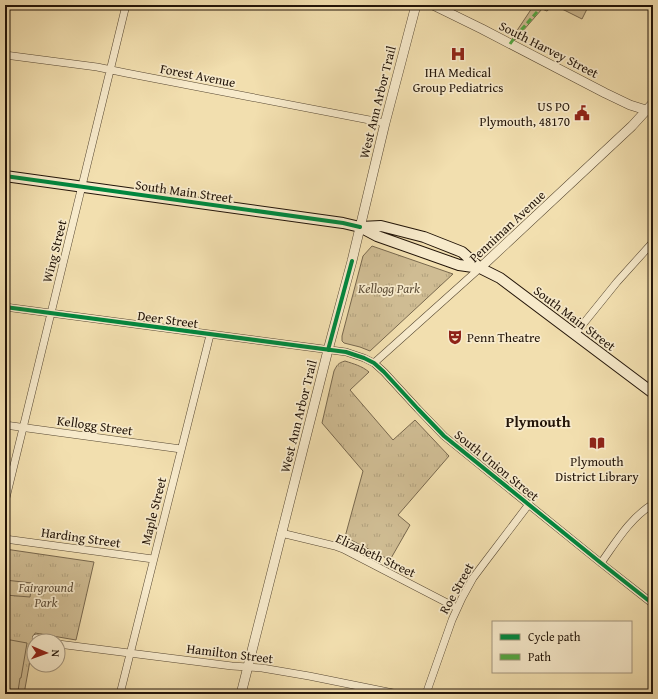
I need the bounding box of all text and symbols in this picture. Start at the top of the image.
street label: South Harvey Street [496,16,602,83]
street label: West Ann Arbor Trail [354,44,401,160]
hospital icon: IHA Medical Group Pediatrics [449,45,467,63]
street label: Forest Avenue [159,59,237,92]
place label: IHA Medical Group Pediatrics [413,63,503,97]
place label: US PO Plymouth, 48170 [479,97,570,131]
public building icon: US PO Plymouth, 48170 [573,104,591,122]
street label: South Main Street [134,175,234,208]
street label: Penniman Avenue [465,186,550,267]
street label: Wing Street [37,217,72,285]
park label: Kellogg Park [357,279,420,298]
street label: South Main Street [530,281,620,356]
street label: Deer Street [136,306,200,333]
theatre icon: Penn Theatre [446,328,464,346]
place label: Penn Theatre [467,328,540,347]
street label: West Ann Arbor Trail [275,358,322,474]
street label: Kellogg Street [56,411,134,440]
district label: Plymouth [505,411,571,432]
street label: South Union Street [450,425,543,506]
library icon: Plymouth District Library [588,434,606,452]
place label: Plymouth District Library [555,452,639,486]
street label: Maple Street [136,475,171,547]
street label: Harding Street [40,523,122,553]
street label: Elizabeth Street [333,529,419,582]
street label: Roe Street [435,559,479,617]
park label: Fairground Park [18,578,73,612]
legend [492,621,632,673]
text: Cycle path [528,628,581,645]
north arrow [26,633,66,673]
street label: Hamilton Street [186,639,275,668]
text: Path [528,648,551,665]
text: N [48,649,64,658]

